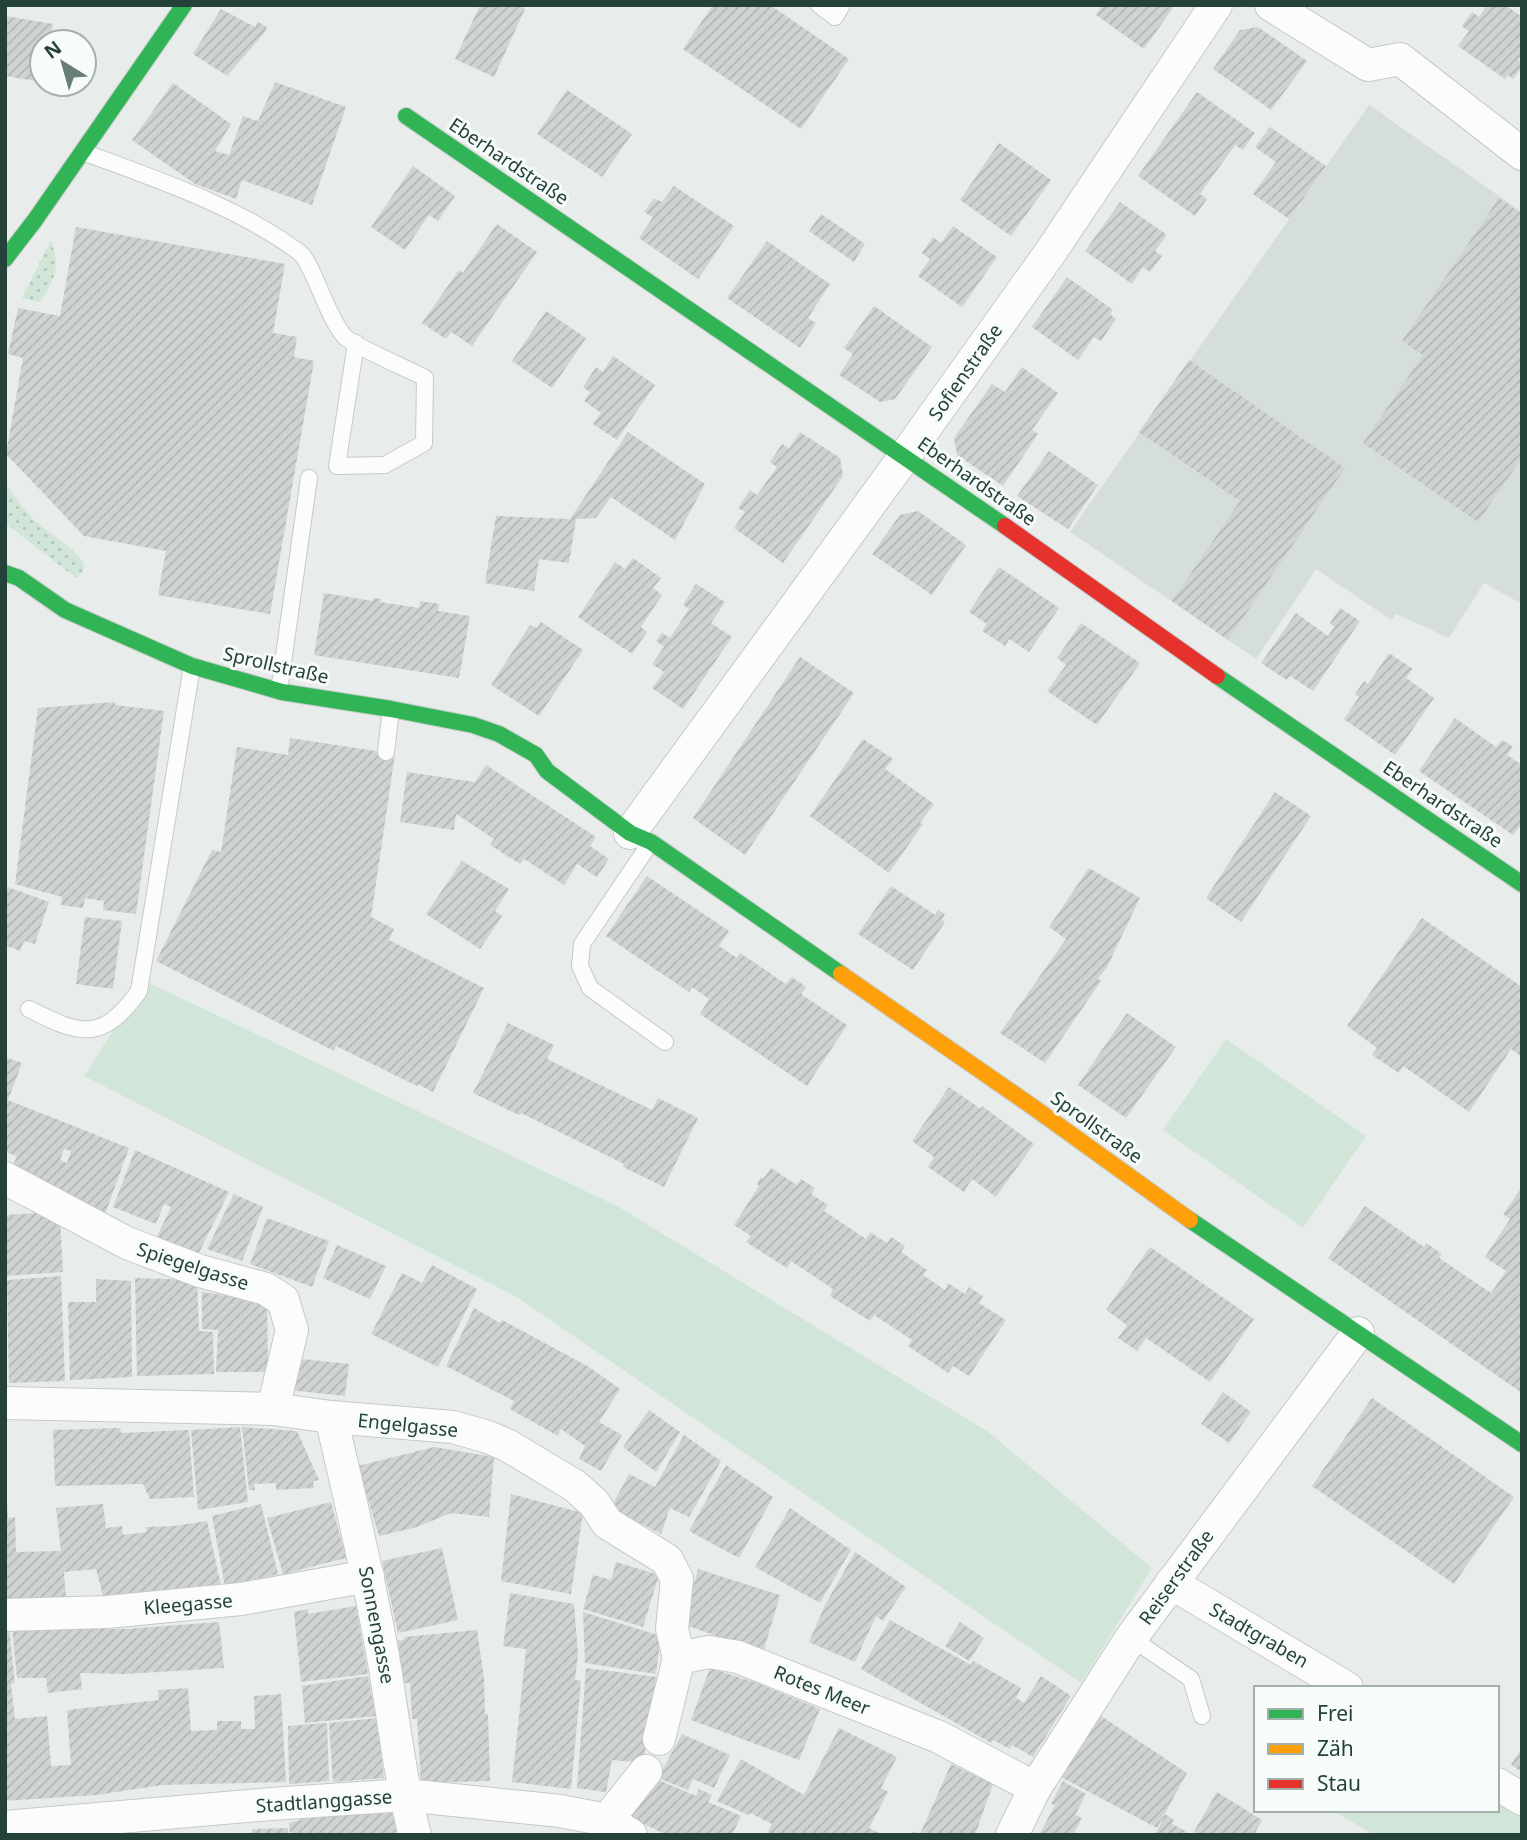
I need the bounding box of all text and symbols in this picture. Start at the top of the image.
north arrow [28,28,98,98]
text: N [39,34,67,64]
street label: Eberhardstraße [444,111,574,211]
street label: Sofienstraße [922,318,1008,426]
street label: Eberhardstraße [913,430,1041,532]
street label: Sprollstraße [221,640,331,690]
street label: Eberhardstraße [1378,754,1508,854]
street label: Sprollstraße [1046,1085,1148,1169]
street label: Spiegelgasse [134,1236,252,1296]
street label: Engelgasse [356,1407,460,1443]
street label: Reiserstraße [1133,1524,1219,1630]
street label: Sonnengasse [353,1564,401,1686]
street label: Kleegasse [142,1587,234,1621]
street label: Stadtgraben [1205,1596,1313,1674]
street label: Rotes Meer [770,1659,874,1721]
legend [1254,1686,1499,1812]
text: Frei [1317,1699,1353,1727]
text: Zäh [1317,1734,1354,1762]
text: Stau [1317,1769,1361,1797]
street label: Stadtlanggasse [255,1783,393,1819]

